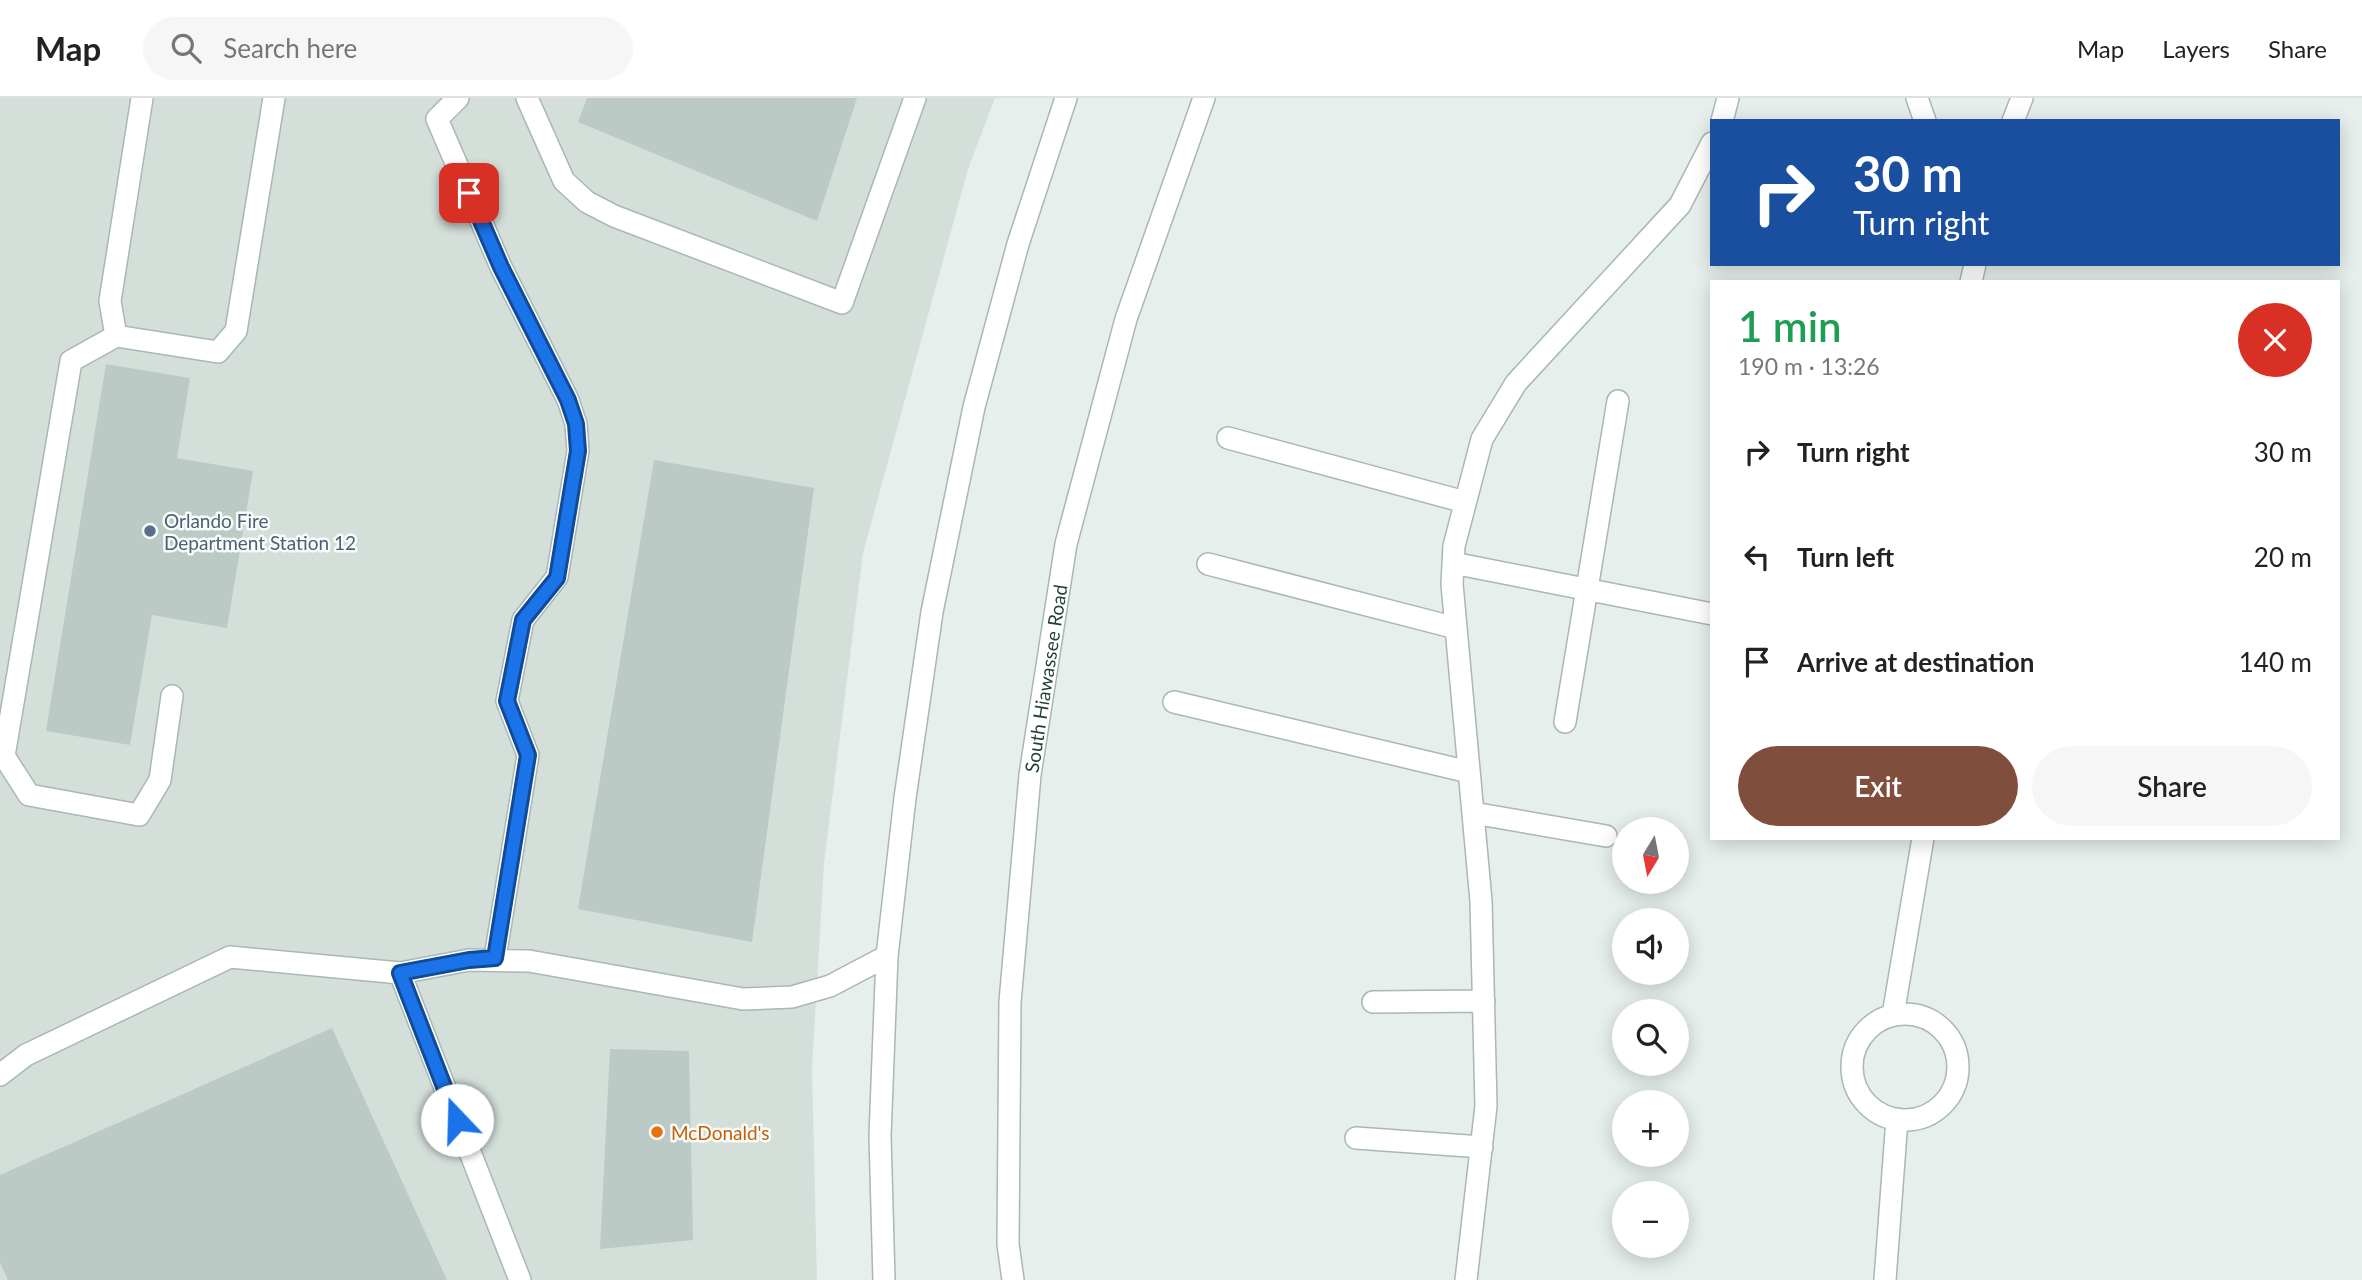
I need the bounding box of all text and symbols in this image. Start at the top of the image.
search box [143,17,633,80]
text: Map [35,28,101,68]
icon: search [167,29,205,67]
text: Search here [223,32,357,64]
text: Map [2077,34,2124,63]
text: Layers [2162,34,2230,63]
text: Share [2268,34,2327,63]
text: 30 m [1853,144,1963,202]
icon: right [1738,147,1829,238]
pin [439,163,499,223]
icon: arrive [450,174,488,212]
text: Turn right [1853,203,1989,242]
text: 1 min [1738,301,1842,351]
button: close [2238,303,2312,377]
text: 190 m · 13:26 [1738,352,1880,380]
icon: right [1738,433,1776,471]
text: Turn right [1797,436,1910,468]
text: 30 m [2254,436,2312,468]
place label: Orlando Fire Department Station 12 [164,509,356,554]
marker: Orlando Fire Department Station 12 [142,523,158,539]
icon: left [1738,538,1776,576]
text: Turn left [1797,541,1894,573]
text: 20 m [2254,541,2312,573]
street label: South Hiawassee Road [1019,583,1071,774]
icon: arrive [1738,643,1776,681]
text: Arrive at destination [1797,646,2034,678]
text: 140 m [2239,646,2312,678]
button: Exit [1738,746,2018,826]
button: Share [2032,746,2312,826]
north arrow [1612,817,1689,894]
map controls [1612,817,1689,1258]
button: sound [1612,908,1689,985]
button: search [1612,999,1689,1076]
position arrow [420,1083,494,1157]
button: + [1612,1090,1689,1167]
place label: McDonald's [671,1121,770,1144]
marker: McDonald's [649,1124,665,1140]
button: − [1612,1181,1689,1258]

